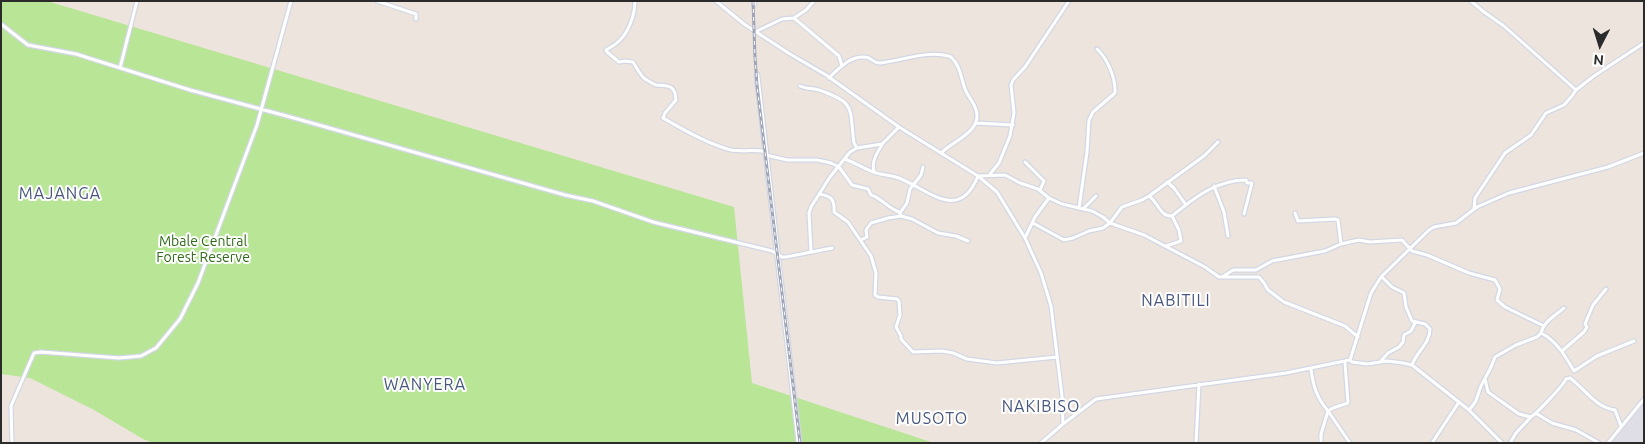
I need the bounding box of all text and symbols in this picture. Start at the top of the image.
north arrow [1575,20,1625,70]
text: N [1593,52,1605,68]
district label: MAJANGA [18,184,102,204]
park label: Mbale Central Forest Reserve [156,233,250,266]
district label: NABITILI [1140,291,1212,311]
district label: WANYERA [383,375,467,395]
district label: NAKIBISO [1001,397,1081,417]
district label: MUSOTO [895,409,969,429]

